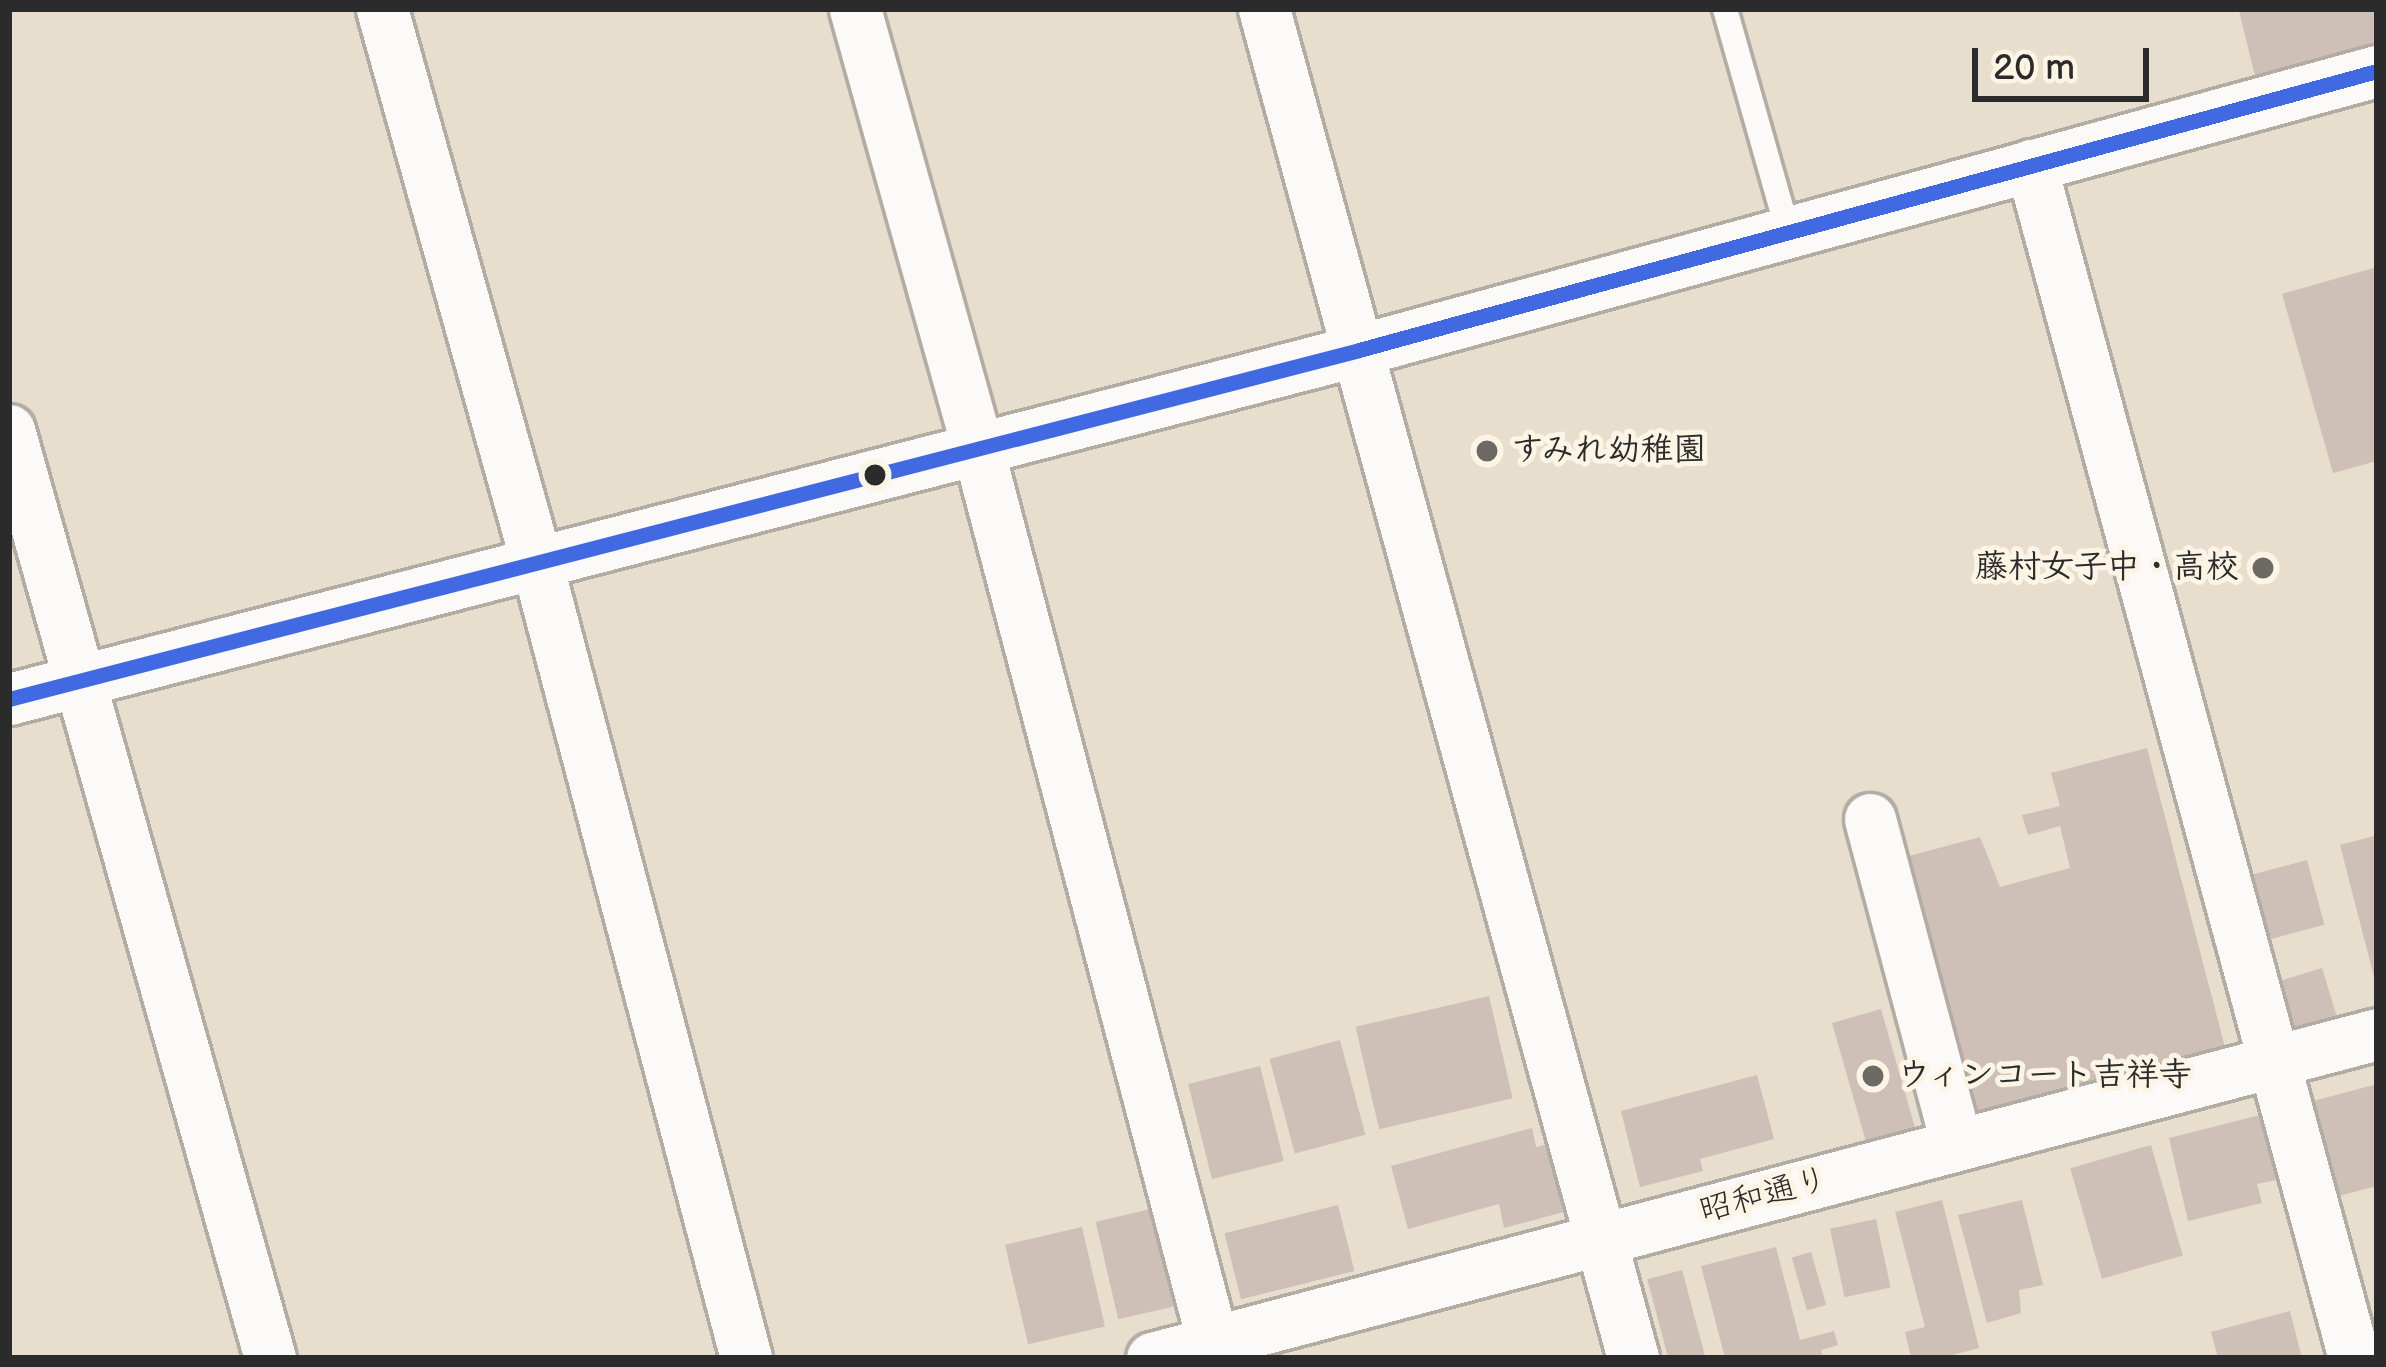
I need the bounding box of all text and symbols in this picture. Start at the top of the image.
scale bar [1978,24,2155,98]
text: 20 m [1993,47,2075,90]
place label: すみれ幼稚園 [1511,431,1709,471]
marker: すみれ幼稚園 [1474,438,1500,464]
unlabelled marker [864,464,886,486]
place label: 藤村女子中・高校 [1975,548,2239,588]
marker: 藤村女子中・高校 [2250,555,2276,581]
place label: ウィンコート吉祥寺 [1897,1056,2194,1096]
marker: ウィンコート吉祥寺 [1860,1063,1886,1089]
street label: 昭和通り [1695,1160,1833,1232]

